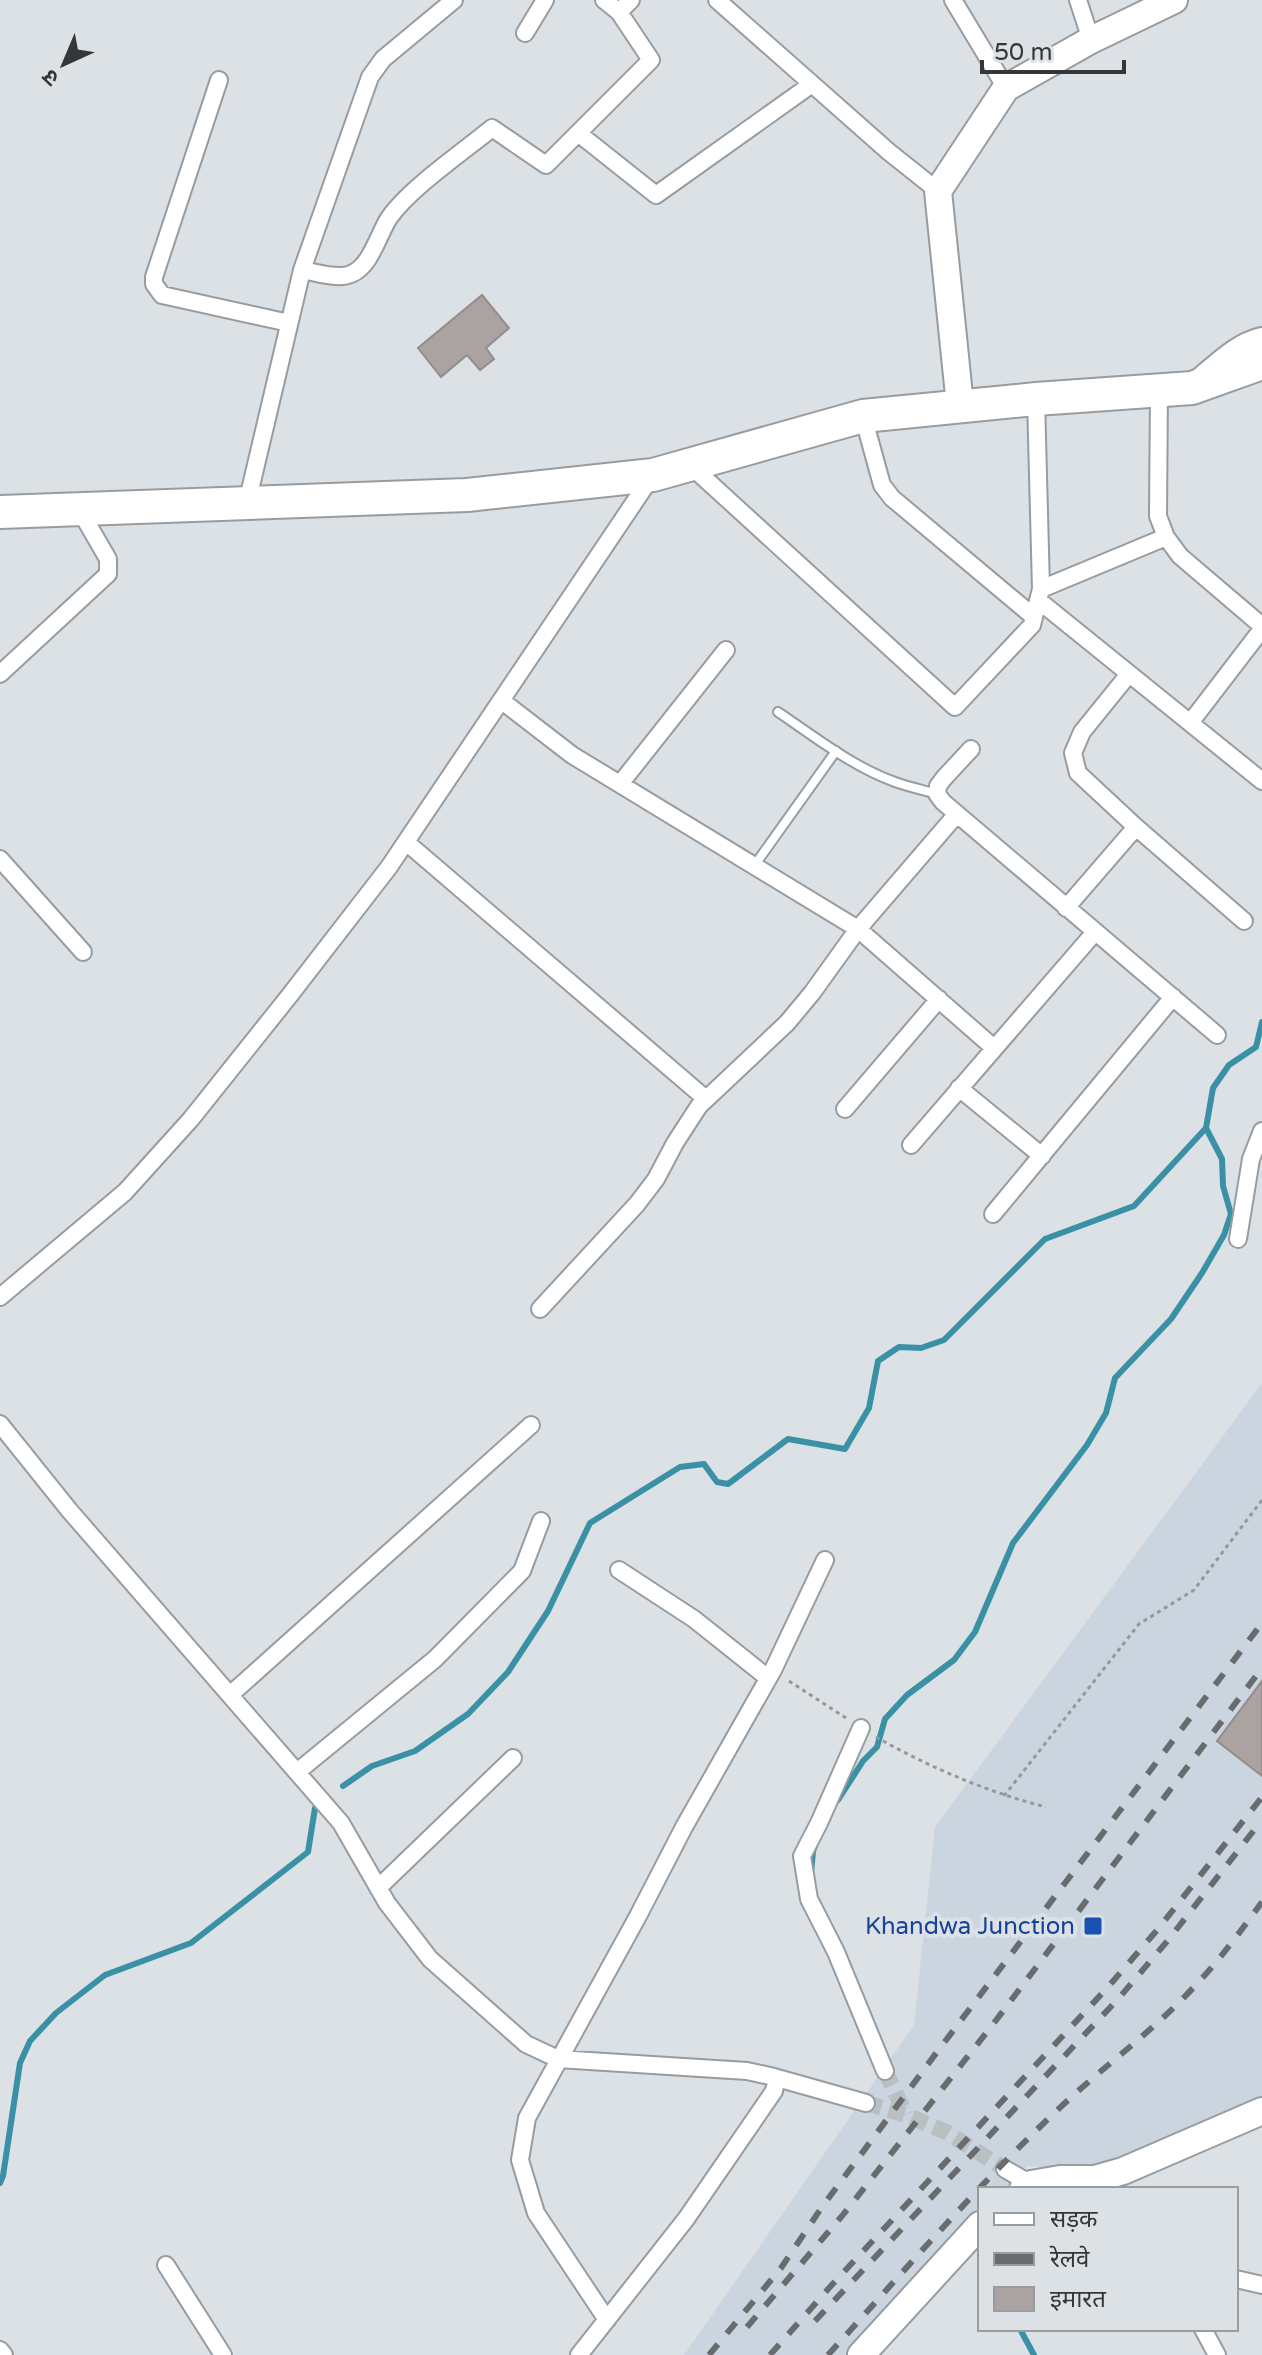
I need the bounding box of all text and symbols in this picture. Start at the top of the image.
north arrow [24,24,104,104]
scale bar [982,24,1124,74]
text: 50 m [994,38,1052,67]
text: उ [36,63,64,91]
place label: Khandwa Junction [865,1912,1075,1941]
marker: Khandwa Junction [1082,1915,1104,1937]
legend [978,2187,1238,2331]
text: सड़क [1050,2205,1098,2234]
text: रेलवे [1049,2245,1090,2274]
text: इमारत [1050,2285,1107,2314]

